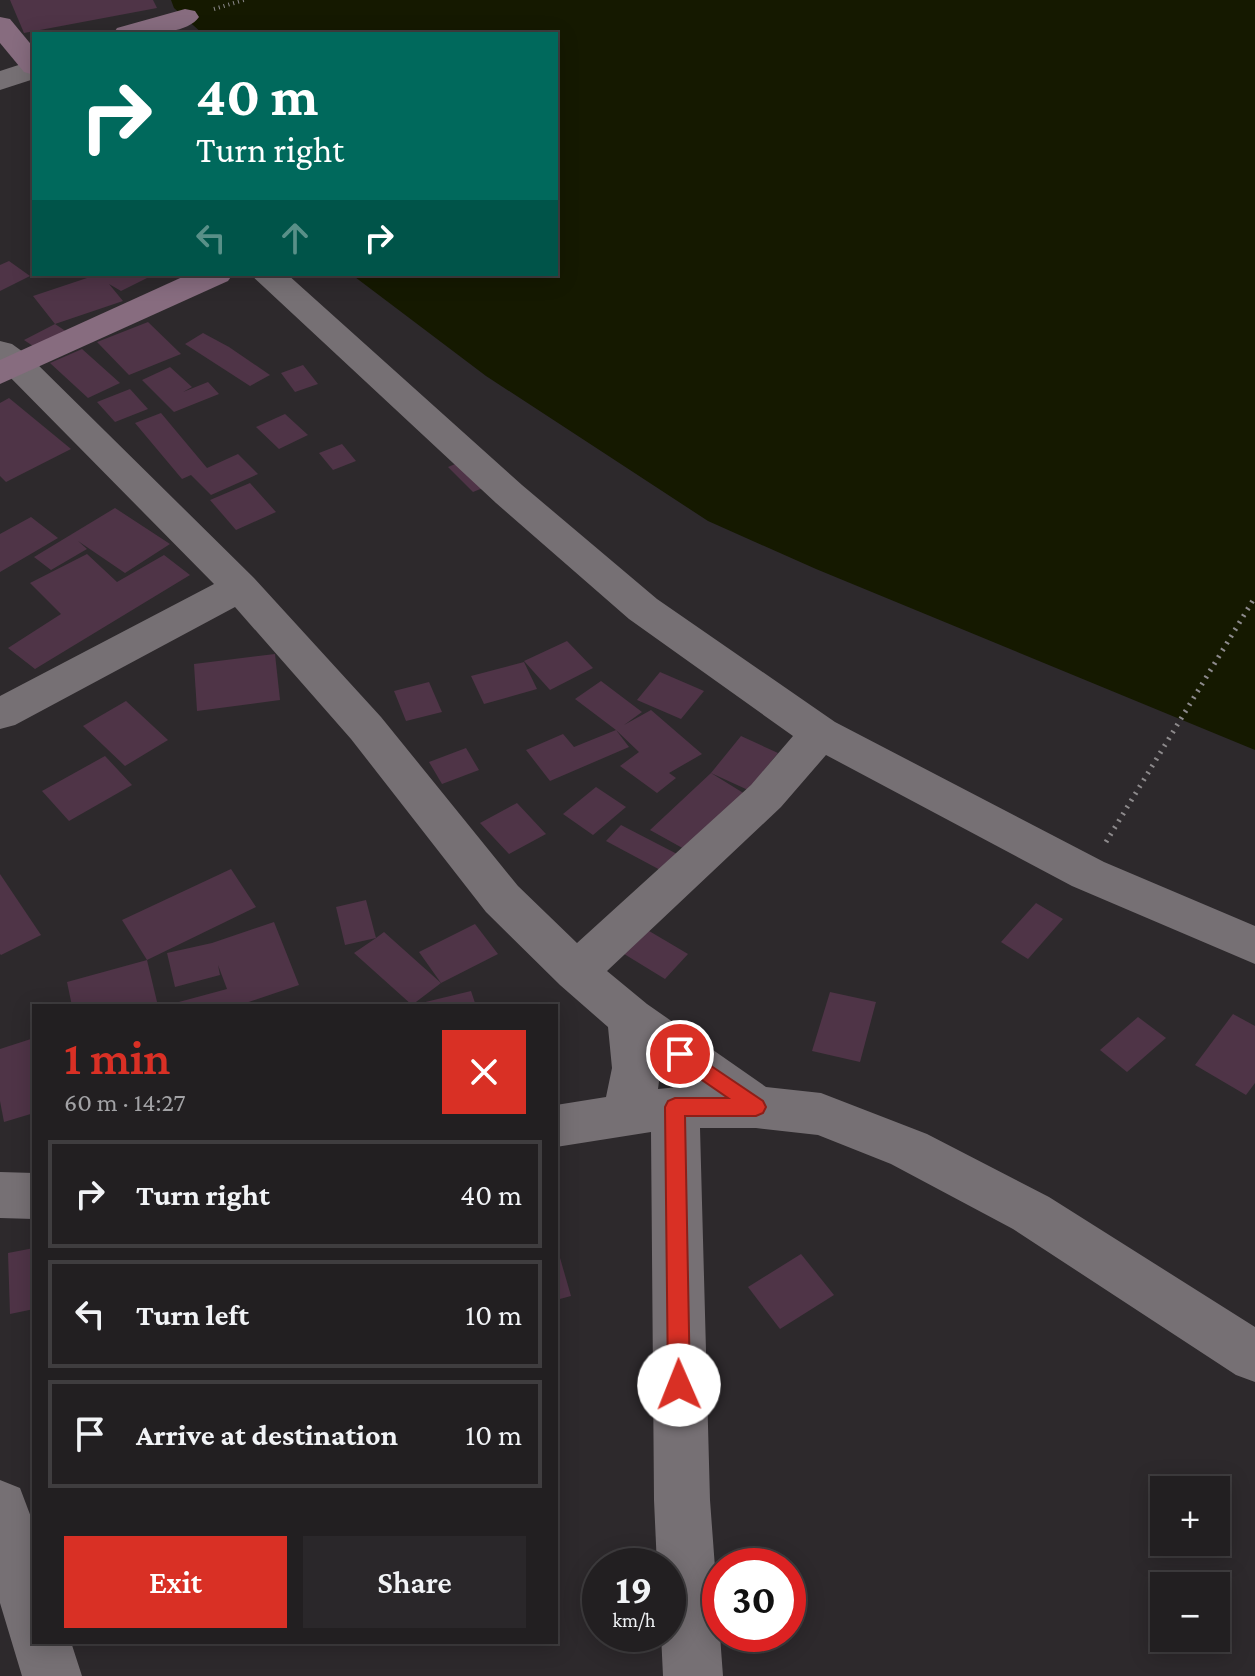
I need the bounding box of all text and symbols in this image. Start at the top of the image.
icon: right [64,64,168,168]
text: 40 m [196,65,318,127]
text: Turn right [196,130,344,170]
icon: left [189,216,233,260]
icon: ahead [273,216,317,260]
icon: right [357,216,401,260]
pin [646,1020,714,1088]
button: close [442,1030,526,1114]
text: 1 min [64,1031,171,1084]
icon: arrive [658,1032,702,1076]
text: 60 m · 14:27 [64,1088,186,1117]
icon: right [68,1172,112,1216]
text: Turn right [136,1178,270,1211]
text: 40 m [460,1178,522,1211]
icon: left [68,1292,112,1336]
text: Turn left [136,1298,249,1331]
text: 10 m [465,1298,522,1331]
position arrow [637,1343,721,1427]
icon: arrive [68,1412,112,1456]
text: Arrive at destination [136,1418,398,1451]
text: 10 m [465,1418,522,1451]
map controls [1150,1476,1230,1652]
button: + [1150,1476,1230,1556]
button: Exit [64,1536,287,1628]
button: Share [303,1536,526,1628]
speed limit sign: 30 [702,1548,806,1652]
text: 19 [616,1567,652,1612]
button: − [1150,1572,1230,1652]
text: km/h [612,1609,656,1631]

